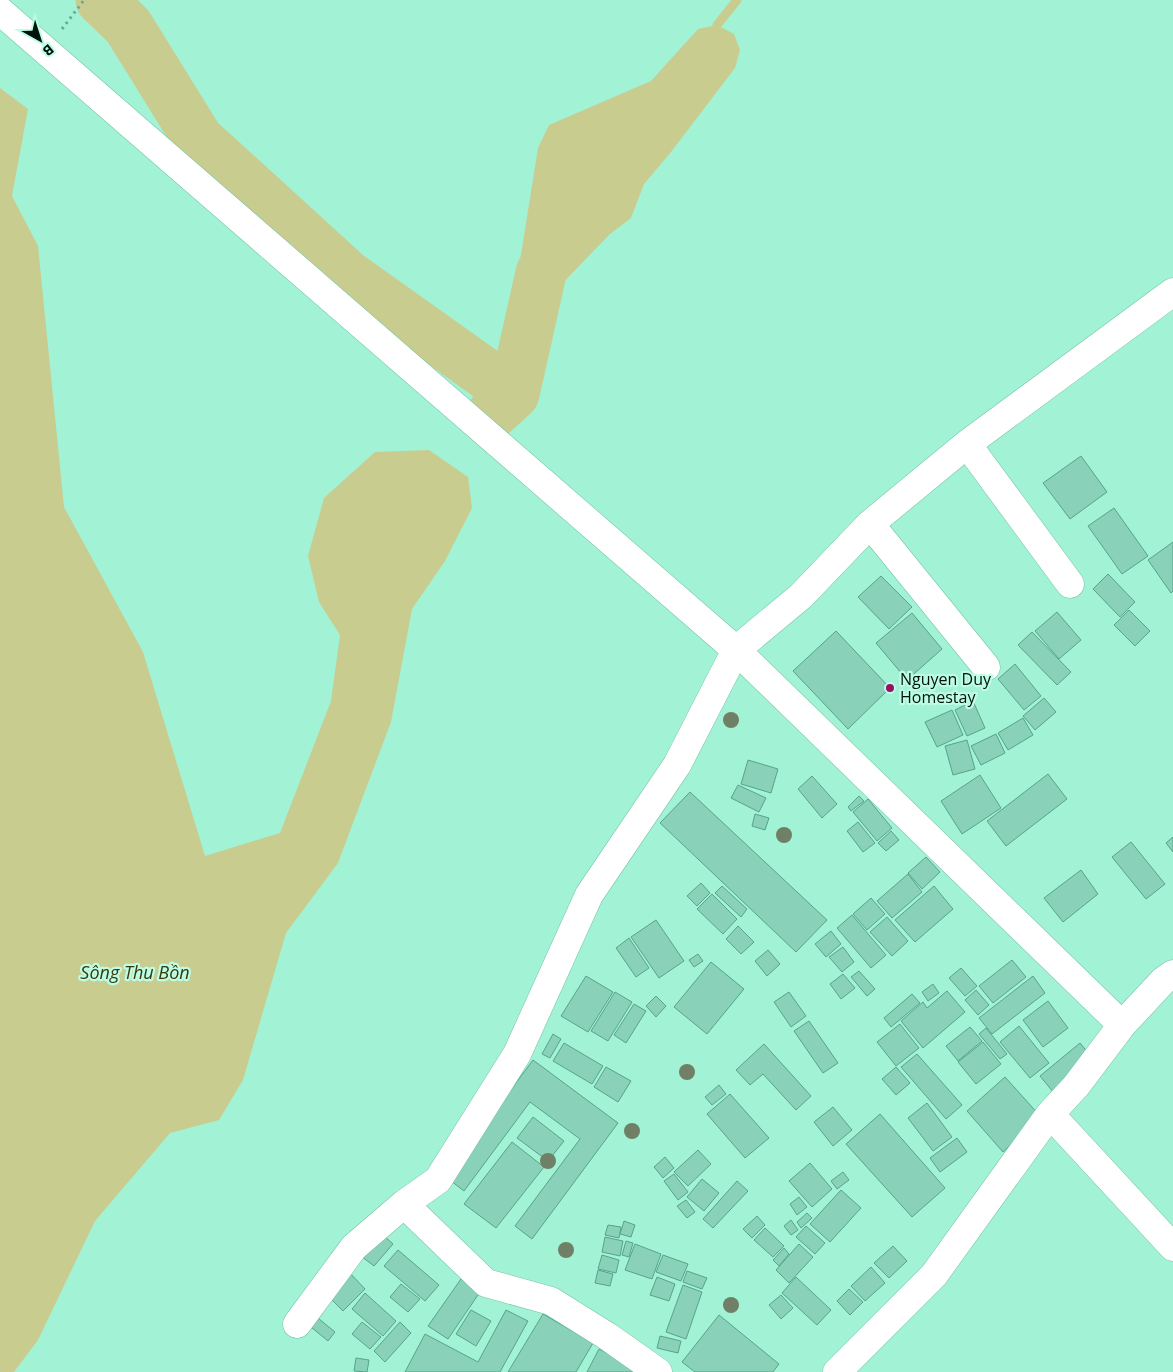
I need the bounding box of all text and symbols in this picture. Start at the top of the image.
north arrow [15,15,65,65]
text: B [39,40,58,61]
place label: Nguyen Duy Homestay [900,668,992,708]
marker: Nguyen Duy Homestay [884,682,896,694]
water label: Sông Thu Bồn [80,960,190,984]

